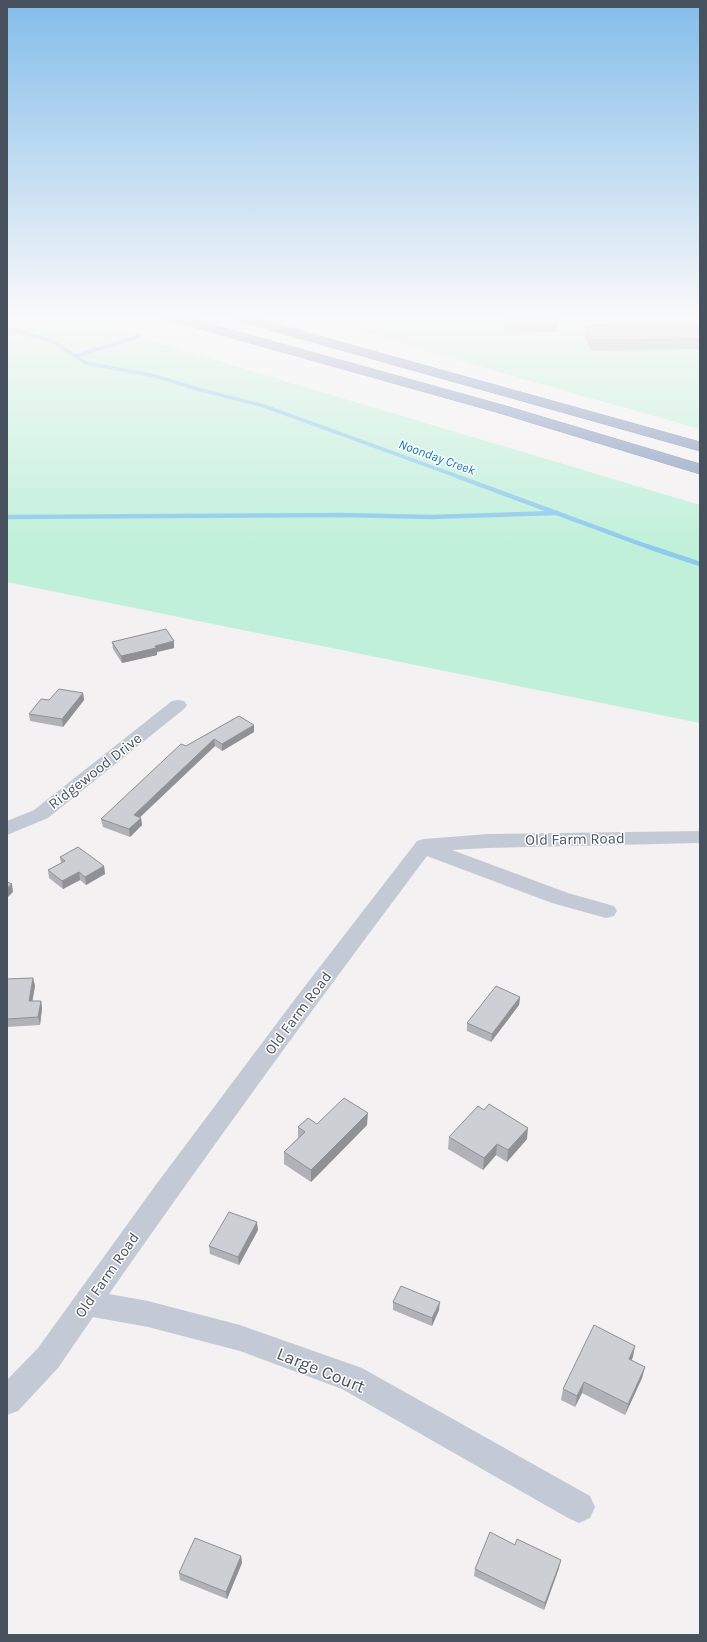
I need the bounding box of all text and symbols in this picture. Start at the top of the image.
water label: Noonday Creek [397,436,478,478]
street label: Ridgewood Drive [45,729,145,813]
street label: Old Farm Road [525,829,625,849]
street label: Old Farm Road [261,968,335,1058]
street label: Old Farm Road [71,1229,143,1321]
street label: Large Court [274,1342,369,1398]

